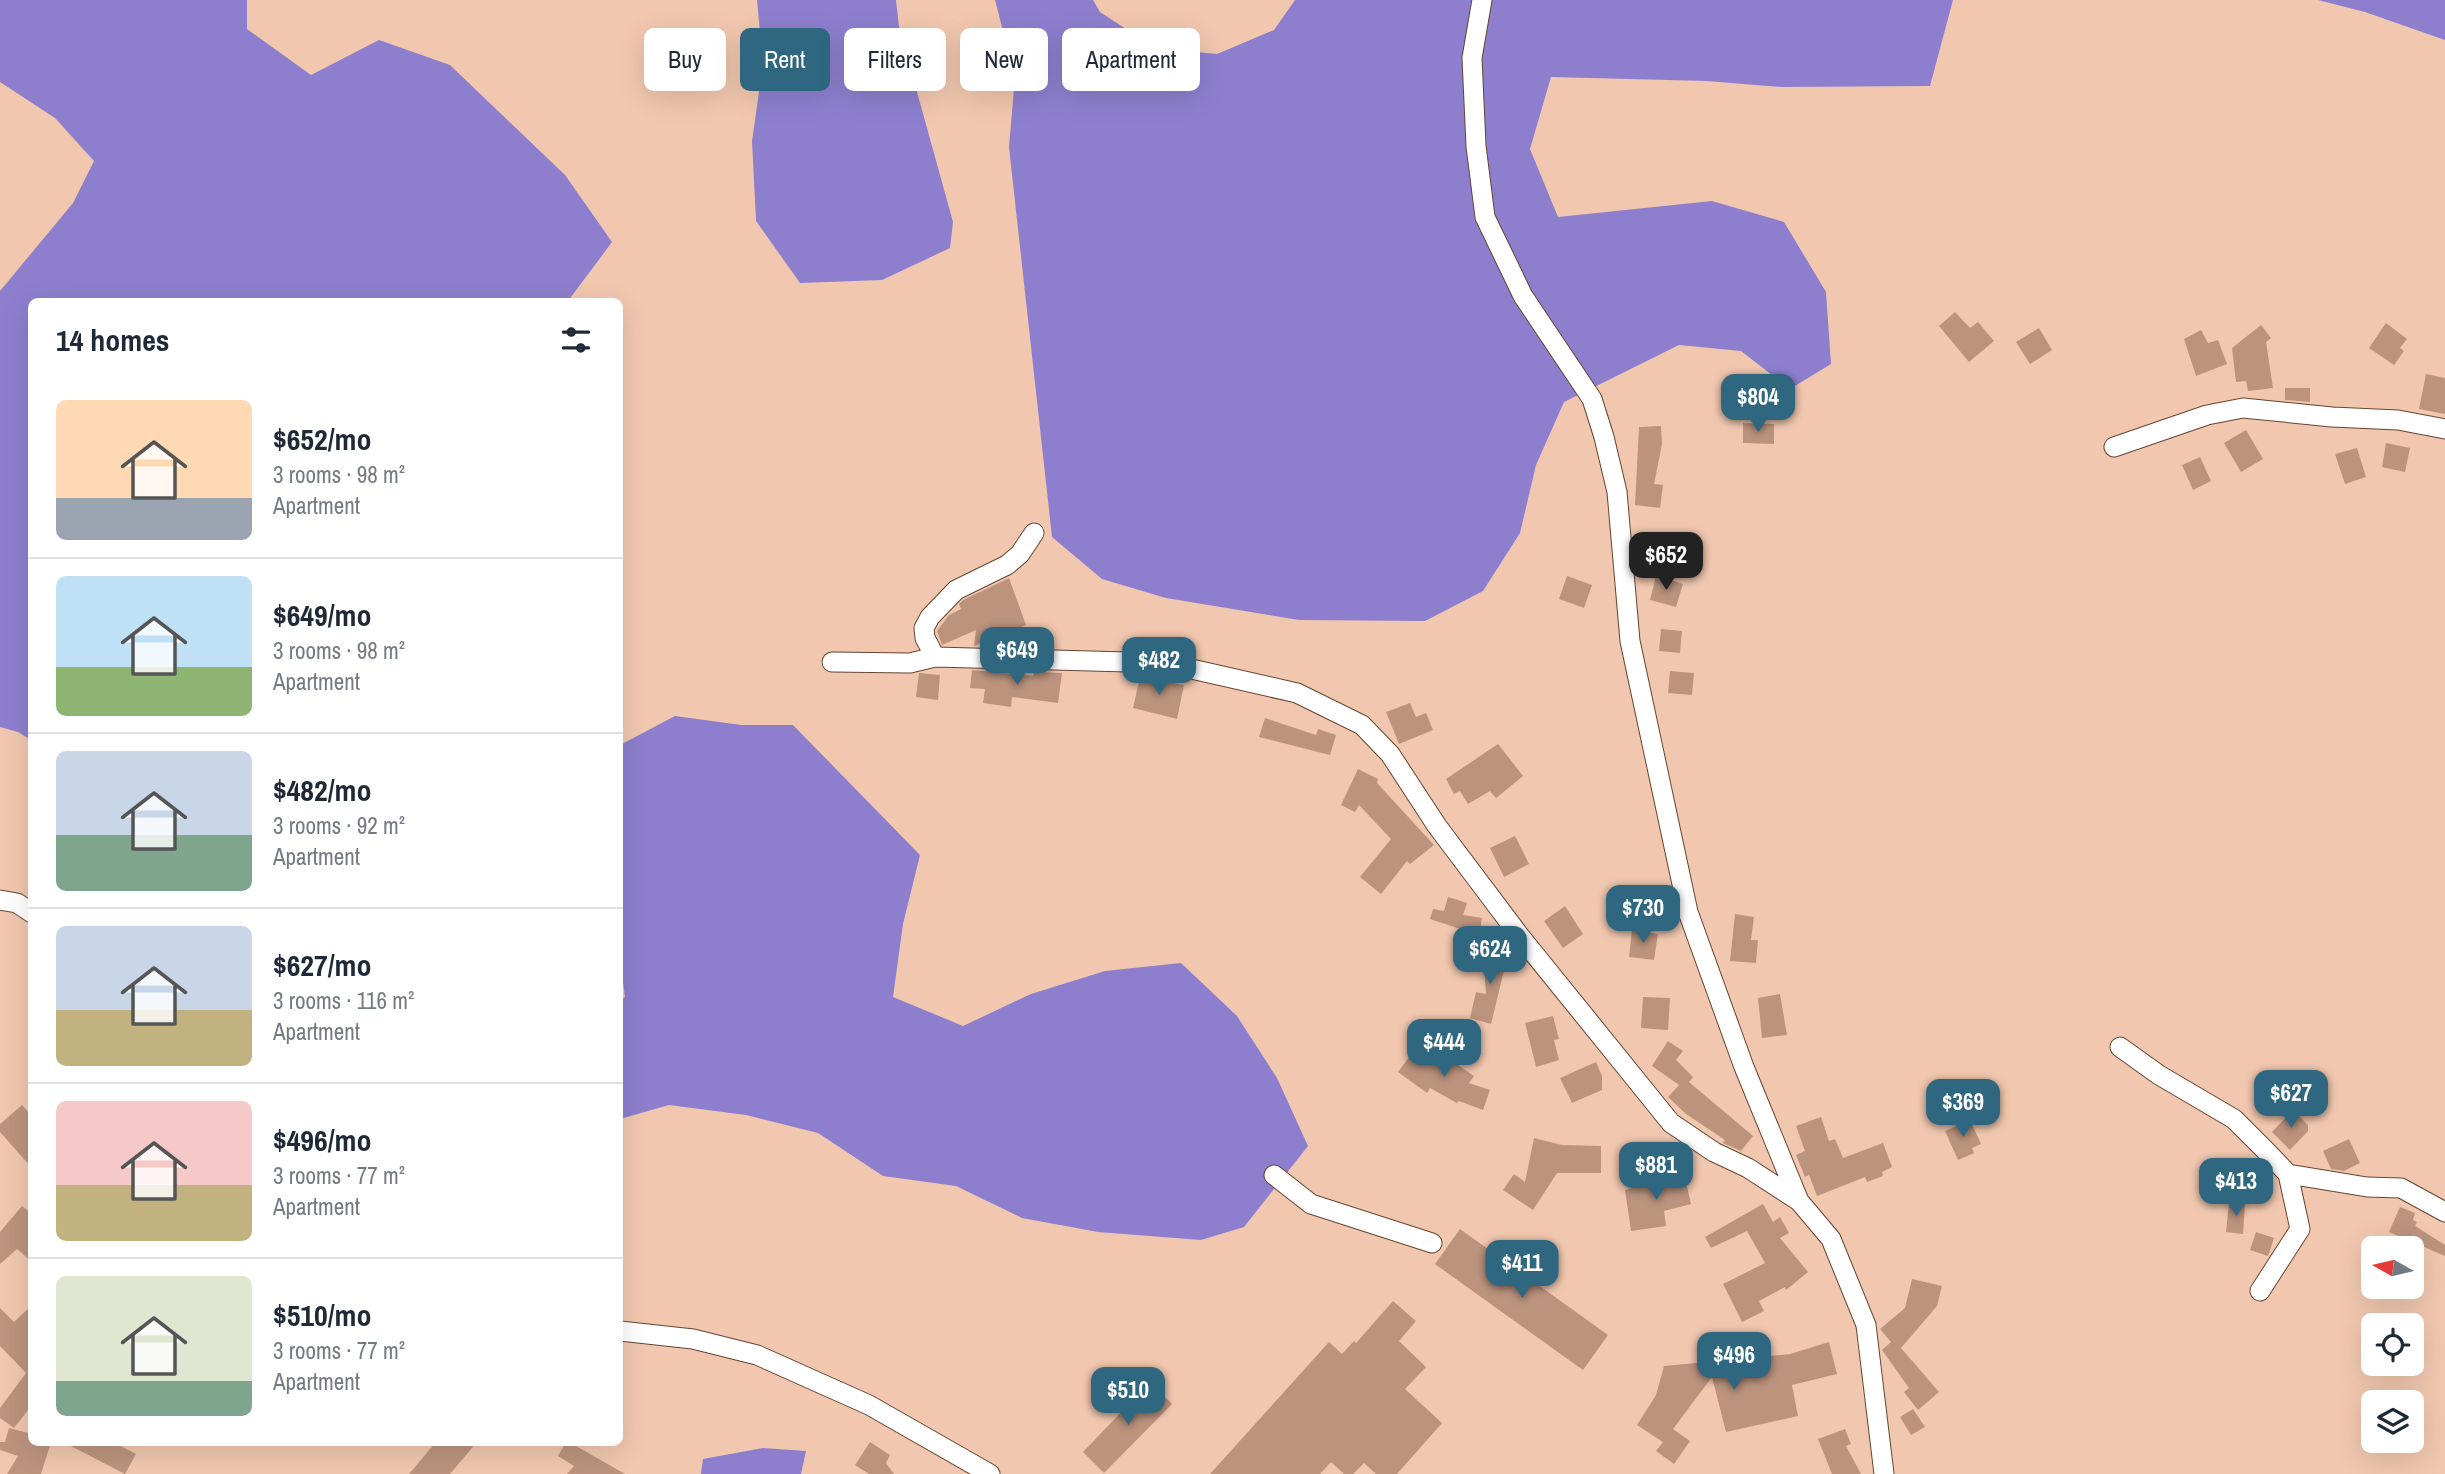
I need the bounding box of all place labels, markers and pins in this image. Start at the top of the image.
pin: $804 [1717,374,1799,434]
pin: $652 [1625,532,1707,592]
pin: $649 [976,628,1058,687]
pin: $482 [1118,638,1200,697]
pin: $730 [1602,886,1684,945]
pin: $624 [1449,926,1531,986]
pin: $444 [1403,1020,1485,1079]
pin: $627 [2250,1070,2332,1130]
pin: $369 [1922,1080,2004,1139]
pin: $881 [1615,1142,1697,1202]
pin: $413 [2195,1158,2277,1218]
pin: $411 [1481,1240,1563,1300]
pin: $496 [1693,1332,1775,1392]
pin: $510 [1087,1368,1169,1427]

